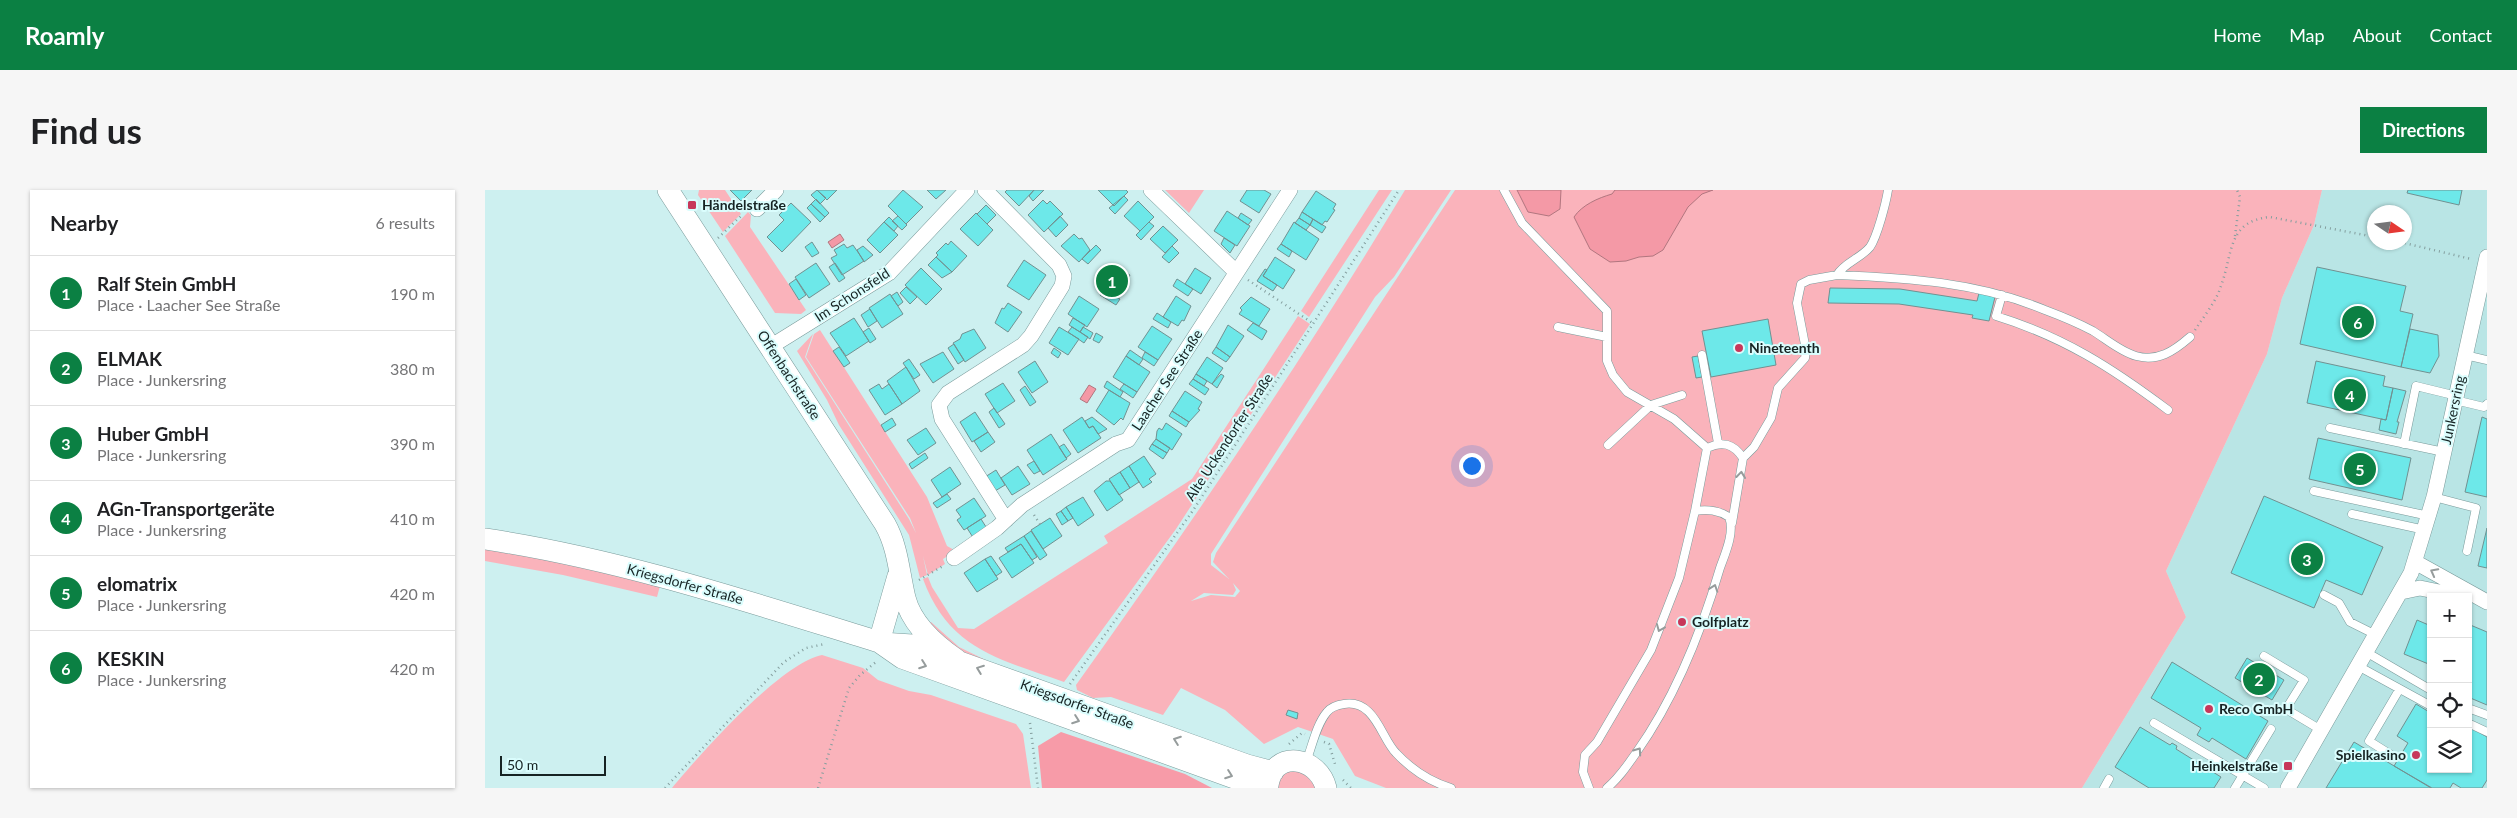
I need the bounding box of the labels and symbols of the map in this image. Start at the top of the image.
place label: Händelstraße [702,196,787,213]
marker: Händelstraße [686,199,698,211]
north arrow [2367,205,2412,250]
pin: 1 [1096,262,1128,300]
street label: Im Schonsfeld [811,264,892,325]
pin: 6 [2342,303,2374,341]
street label: Laacher See Straße [1128,326,1206,433]
street label: Offenbachstraße [754,327,825,423]
place label: Nineteenth [1749,339,1820,356]
marker: Nineteenth [1733,342,1745,354]
street label: Alte Uckendorfer Straße [1181,370,1276,504]
street label: Junkersring [2437,374,2468,446]
pin: 4 [2334,376,2366,414]
pin: 5 [2344,450,2376,488]
your location [1459,453,1485,479]
one-way arrow [1735,471,1746,479]
pin: 3 [2291,540,2323,578]
street label: Kriegsdorfer Straße [625,560,745,607]
one-way arrow [2431,568,2440,578]
one-way arrow [1708,585,1718,593]
place label: Golfplatz [1692,613,1749,630]
marker: Golfplatz [1676,616,1688,628]
one-way arrow [1656,623,1666,631]
one-way arrow [918,659,927,669]
pin: 2 [2243,660,2275,698]
one-way arrow [976,664,985,675]
street label: Kriegsdorfer Straße [1018,675,1136,732]
place label: Reco GmbH [2219,700,2293,717]
marker: Reco GmbH [2203,703,2215,715]
one-way arrow [1071,714,1080,724]
one-way arrow [1173,736,1182,746]
place label: Spielkasino [2336,746,2406,763]
one-way arrow [1632,747,1641,756]
marker: Spielkasino [2410,749,2422,761]
scale bar [500,753,606,776]
place label: Heinkelstraße [2191,757,2279,774]
marker: Heinkelstraße [2282,760,2294,772]
one-way arrow [1224,769,1233,779]

